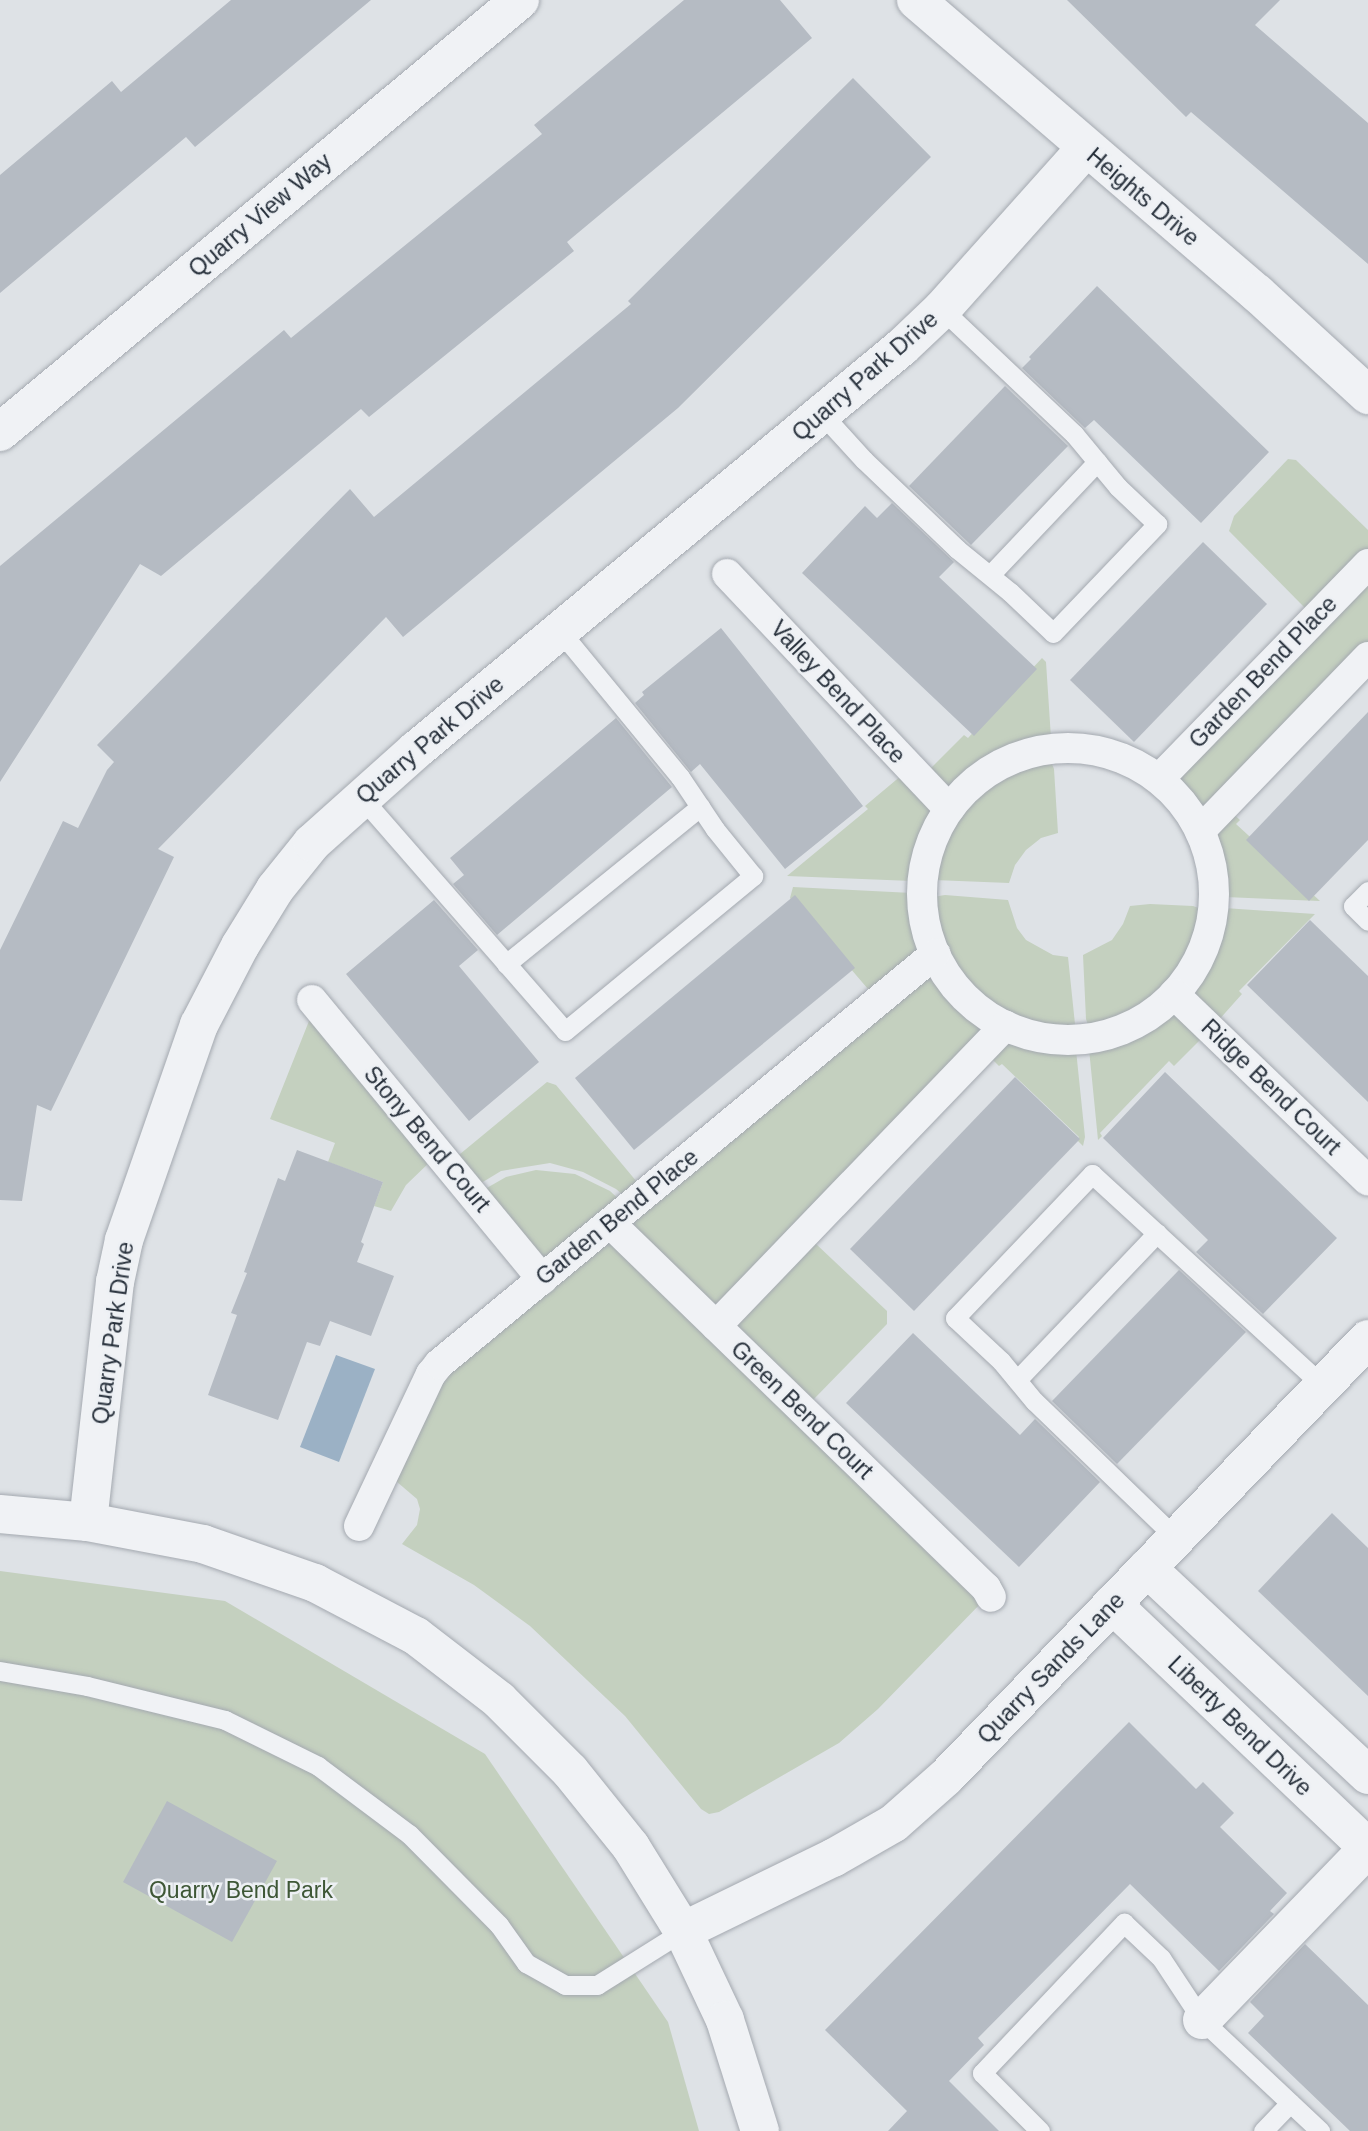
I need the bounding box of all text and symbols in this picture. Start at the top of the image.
street label: Heights Drive [1081,142,1205,252]
street label: Quarry View Way [183,147,337,283]
street label: Quarry Park Drive [787,305,943,447]
street label: Garden Bend Place [1183,590,1343,754]
street label: Valley Bend Place [765,615,911,769]
street label: Quarry Park Drive [351,670,509,810]
street label: Ridge Bend Court [1196,1014,1346,1160]
street label: Stony Bend Court [358,1061,496,1217]
street label: Garden Bend Place [530,1143,704,1291]
street label: Quarry Park Drive [87,1240,139,1426]
street label: Green Bend Court [725,1335,879,1485]
street label: Quarry Sands Lane [972,1587,1130,1749]
street label: Liberty Bend Drive [1162,1650,1318,1802]
park label: Quarry Bend Park [149,1876,333,1904]

